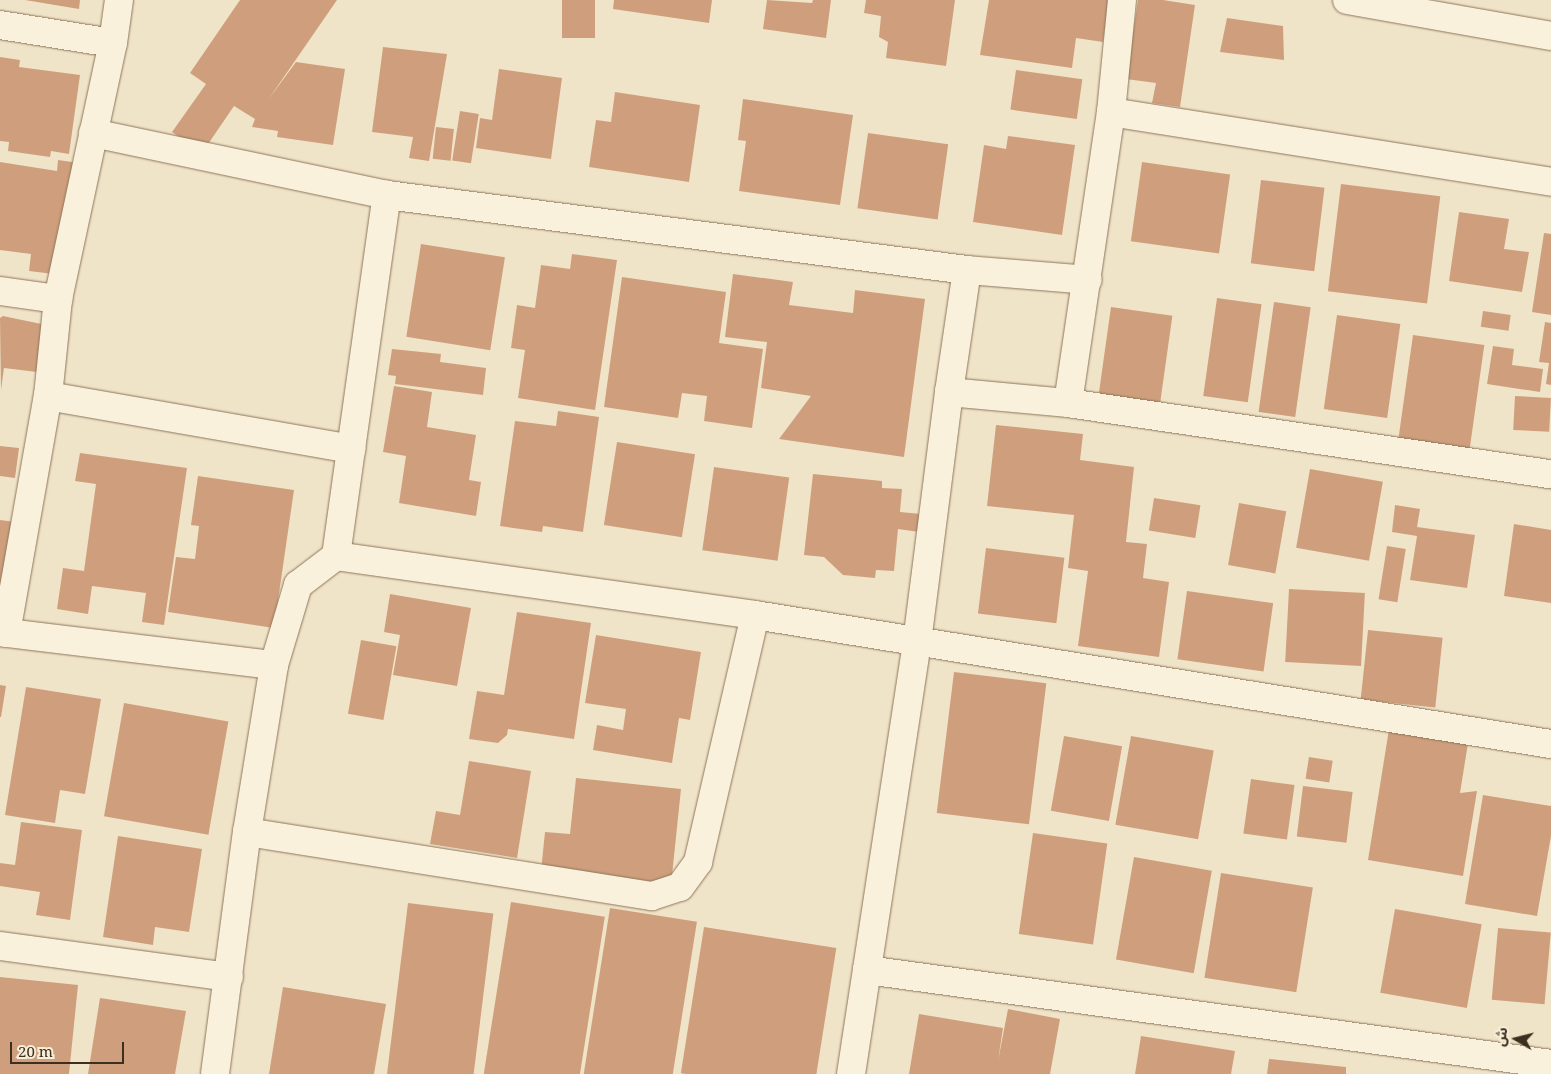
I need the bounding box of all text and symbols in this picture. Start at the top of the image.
north arrow [1491,1014,1541,1064]
text: ش [1490,1026,1511,1048]
scale bar [12,1032,126,1064]
text: 20 m [18,1041,53,1061]

